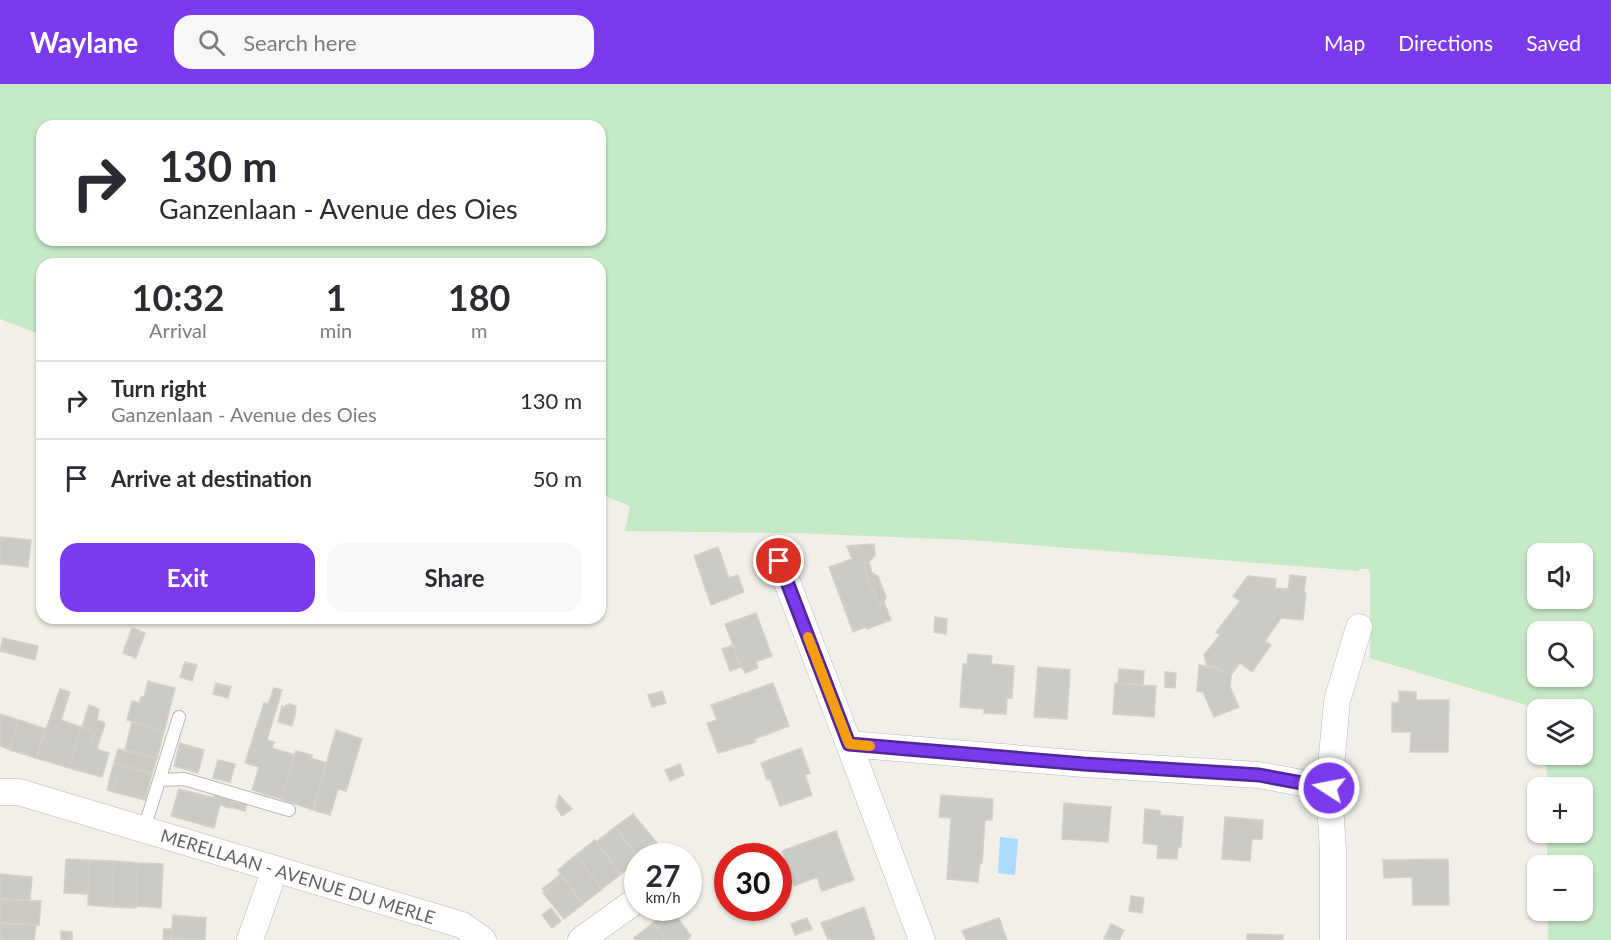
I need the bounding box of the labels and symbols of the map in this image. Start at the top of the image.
pin [753,535,804,586]
position arrow [1297,756,1361,820]
street label: MERELLAAN - AVENUE DU MERLE [158,824,438,928]
speed limit sign: 30 [714,843,792,921]

